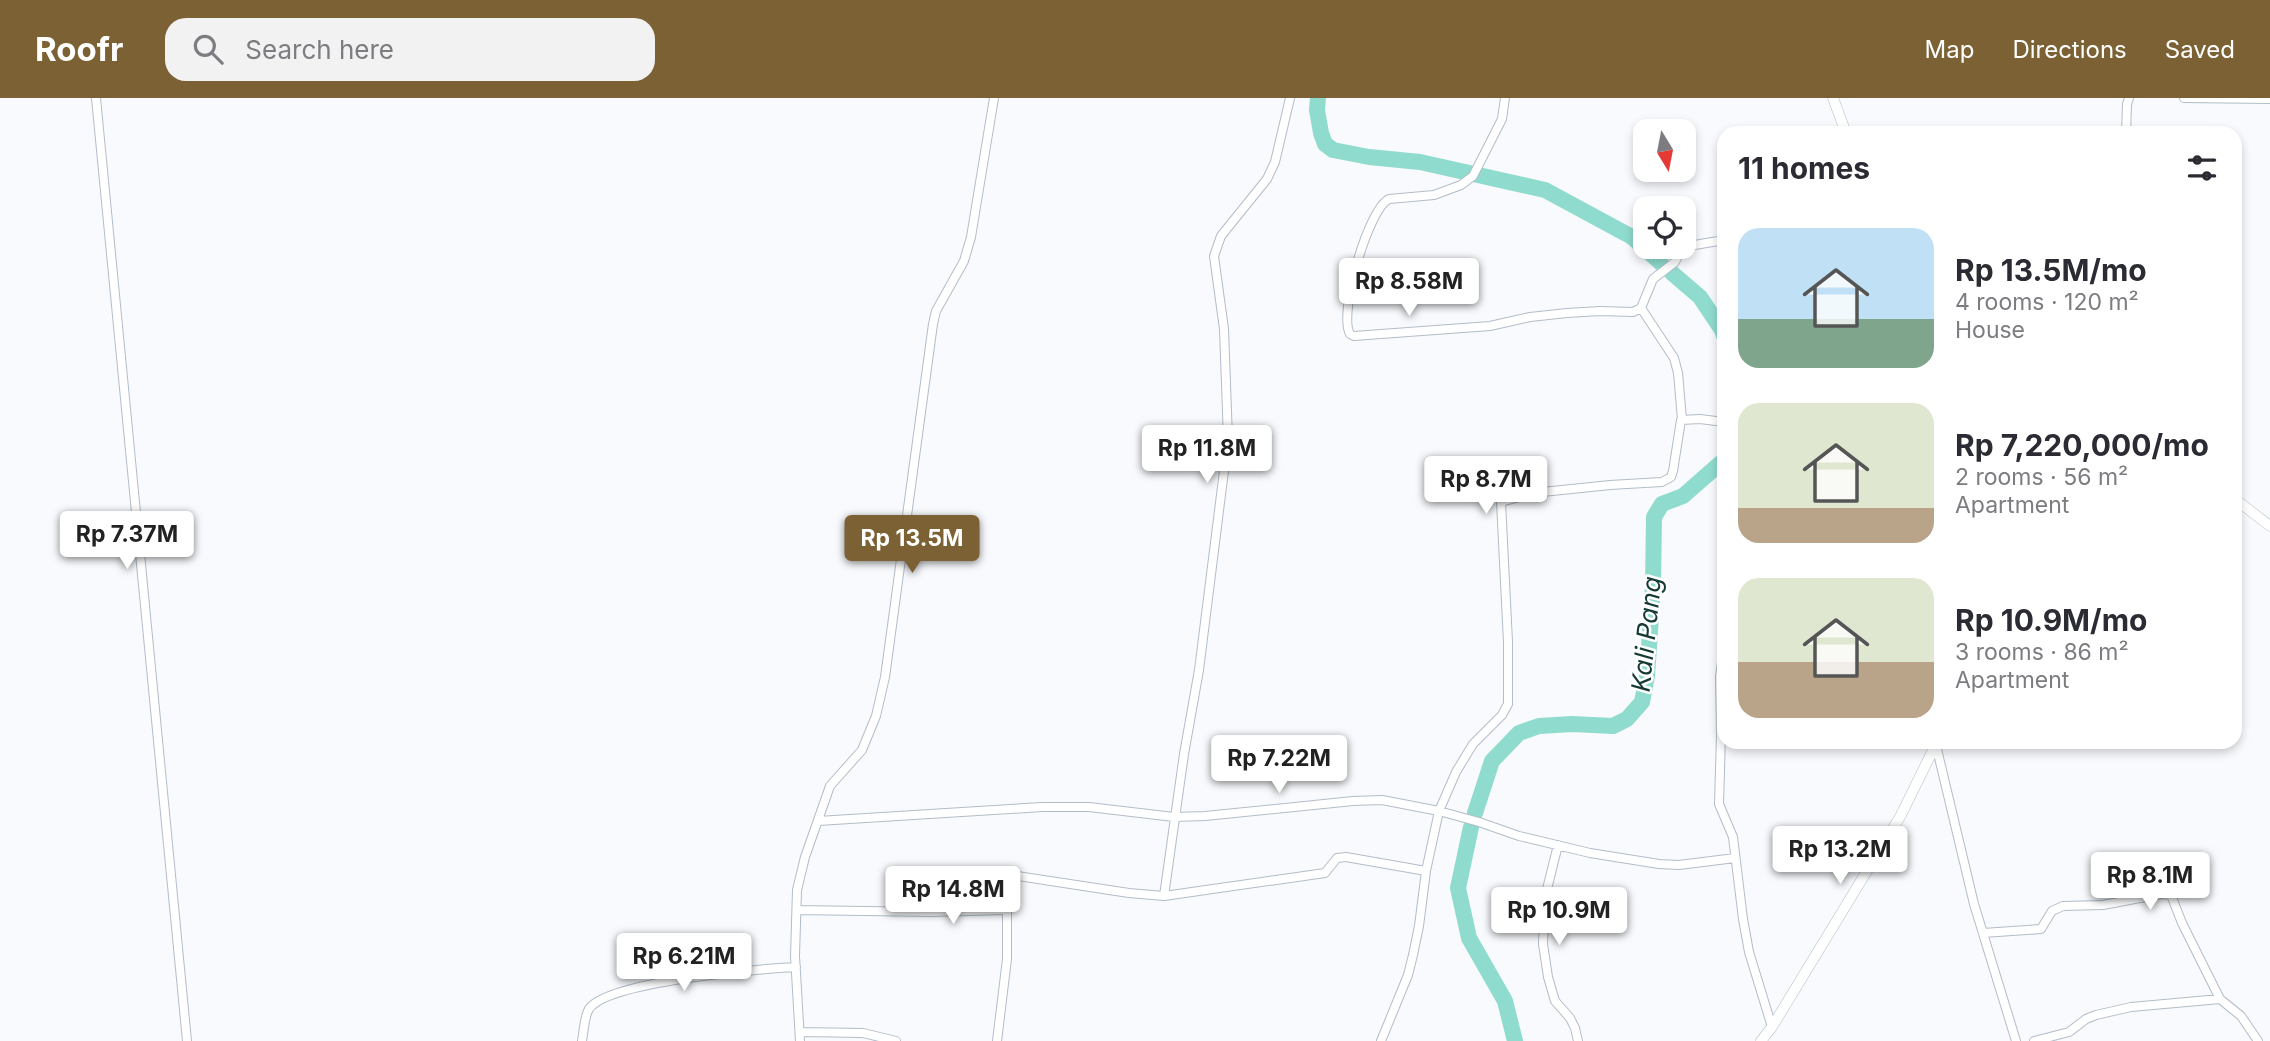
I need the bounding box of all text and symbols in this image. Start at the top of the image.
search box [165,18,655,81]
text: Roofr [35,29,123,69]
icon: search [189,30,227,68]
text: Search here [245,34,394,65]
text: Map [1925,35,1974,64]
text: Directions [2012,35,2127,64]
text: Saved [2165,35,2235,64]
north arrow [1633,119,1696,182]
map controls [1633,119,1696,259]
icon: filters [2183,149,2221,187]
text: 11 homes [1738,150,1870,186]
button: locate [1633,196,1696,259]
text: Rp 13.5M/mo [1955,252,2147,288]
icon: home [1794,256,1878,340]
pin: Rp 8.58M [1337,258,1481,318]
text: Rp 8.58M [1355,267,1463,295]
text: 4 rooms · 120 m² [1955,288,2139,316]
text: House [1955,316,2025,344]
pin: Rp 11.8M [1135,426,1279,485]
text: Rp 7,220,000/mo [1955,427,2209,463]
icon: home [1794,431,1878,515]
text: Rp 11.8M [1158,434,1256,462]
pin: Rp 8.7M [1421,456,1551,516]
text: 2 rooms · 56 m² [1955,463,2128,491]
text: Rp 8.7M [1440,465,1532,493]
text: Apartment [1955,491,2069,519]
pin: Rp 7.37M [55,512,199,571]
pin: Rp 13.5M [840,516,984,575]
text: Rp 7.37M [76,520,178,548]
text: Rp 13.5M [861,524,964,552]
water label: Kali Pang [1625,575,1667,693]
text: Rp 10.9M/mo [1955,602,2148,638]
icon: home [1794,606,1878,690]
text: 3 rooms · 86 m² [1955,638,2129,666]
text: Apartment [1955,666,2069,694]
pin: Rp 7.22M [1207,736,1351,795]
text: Rp 7.22M [1227,744,1331,772]
pin: Rp 13.2M [1768,826,1912,886]
text: Rp 13.2M [1789,835,1891,863]
pin: Rp 8.1M [2085,852,2215,912]
text: Rp 8.1M [2107,861,2193,889]
pin: Rp 14.8M [881,866,1025,926]
text: Rp 14.8M [901,875,1005,903]
pin: Rp 10.9M [1487,888,1631,947]
text: Rp 10.9M [1507,896,1611,924]
pin: Rp 6.21M [612,934,756,993]
text: Rp 6.21M [633,942,735,970]

